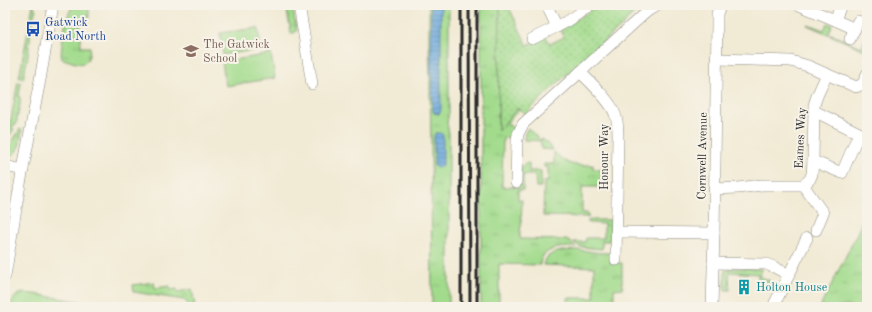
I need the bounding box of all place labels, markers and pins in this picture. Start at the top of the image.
place label: Gatwick Road North [45,17,106,43]
bus stop icon: Gatwick Road North [24,20,42,38]
place label: The Gatwick School [203,39,270,65]
school or university icon: The Gatwick School [182,42,200,60]
building icon: Holton House [735,278,753,296]
place label: Holton House [756,282,828,294]

